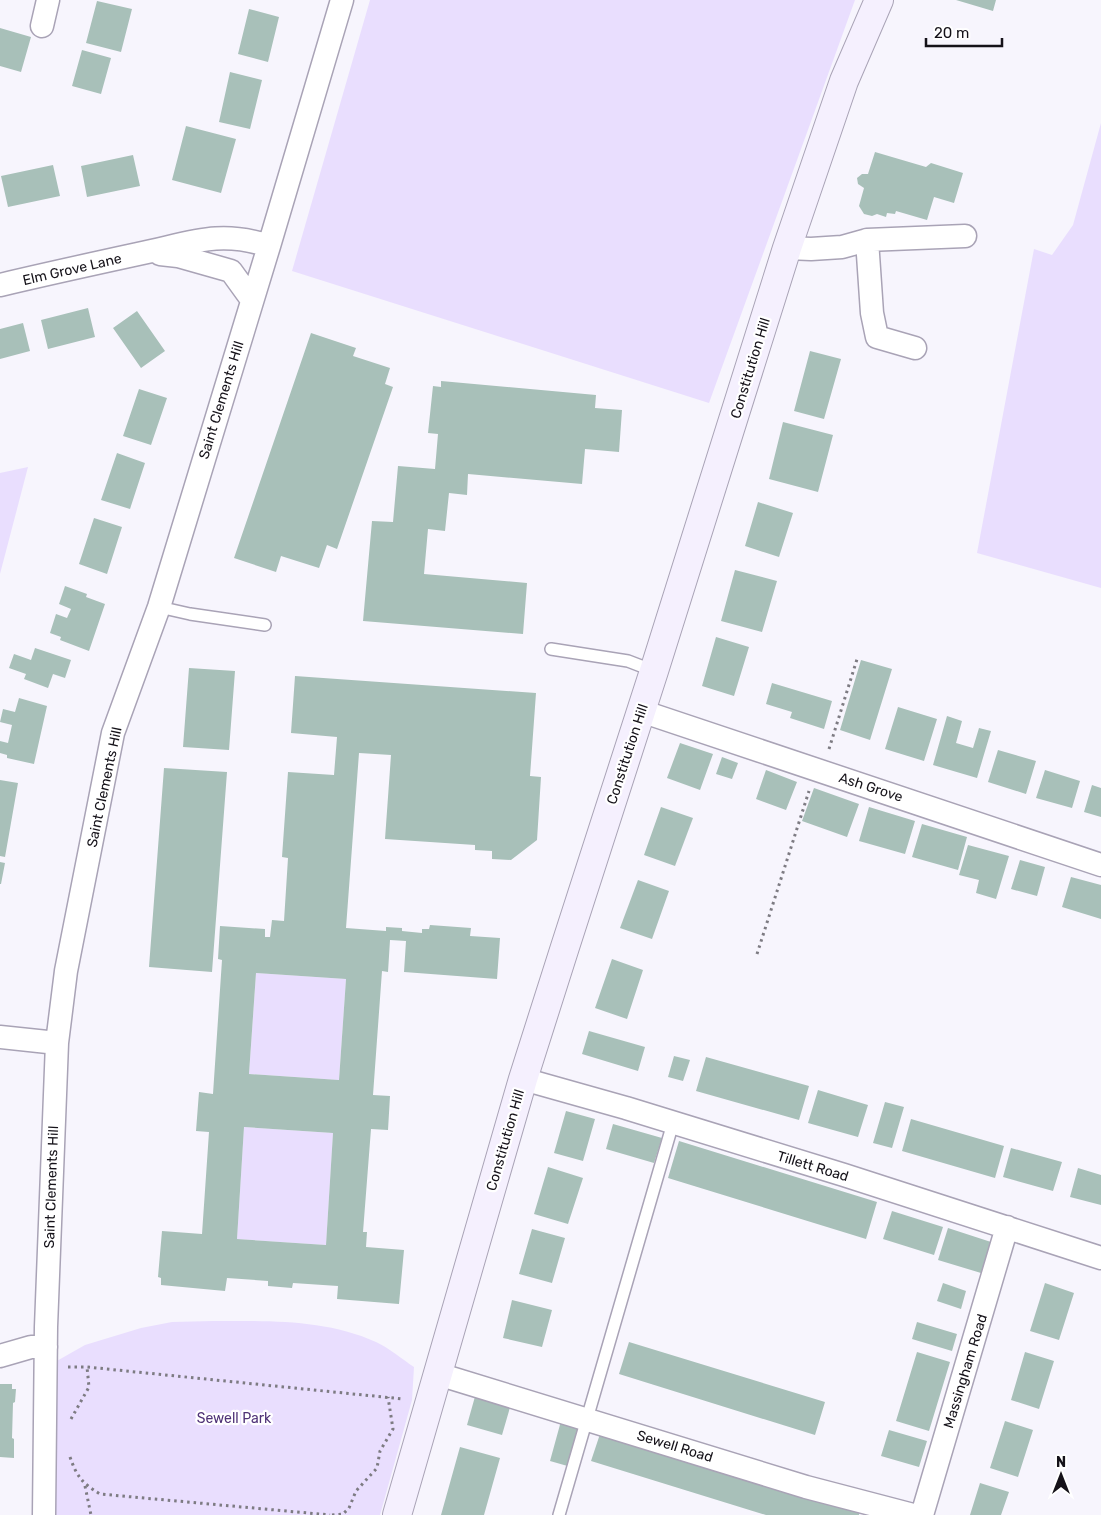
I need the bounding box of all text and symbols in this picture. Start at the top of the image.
scale bar [926,15,1002,47]
text: 20 m [934,24,969,42]
street label: Elm Grove Lane [21,250,123,289]
street label: Constitution Hill [727,316,774,421]
street label: Saint Clements Hill [195,339,248,461]
street label: Constitution Hill [603,702,652,807]
street label: Saint Clements Hill [83,725,126,849]
street label: Ash Grove [837,769,905,806]
street label: Constitution Hill [483,1087,528,1193]
street label: Saint Clements Hill [41,1125,62,1249]
street label: Tillett Road [775,1148,851,1185]
street label: Massingham Road [940,1312,991,1430]
park label: Sewell Park [197,1410,272,1427]
street label: Sewell Road [635,1427,715,1466]
north arrow [1036,1450,1086,1500]
text: N [1056,1454,1066,1471]

